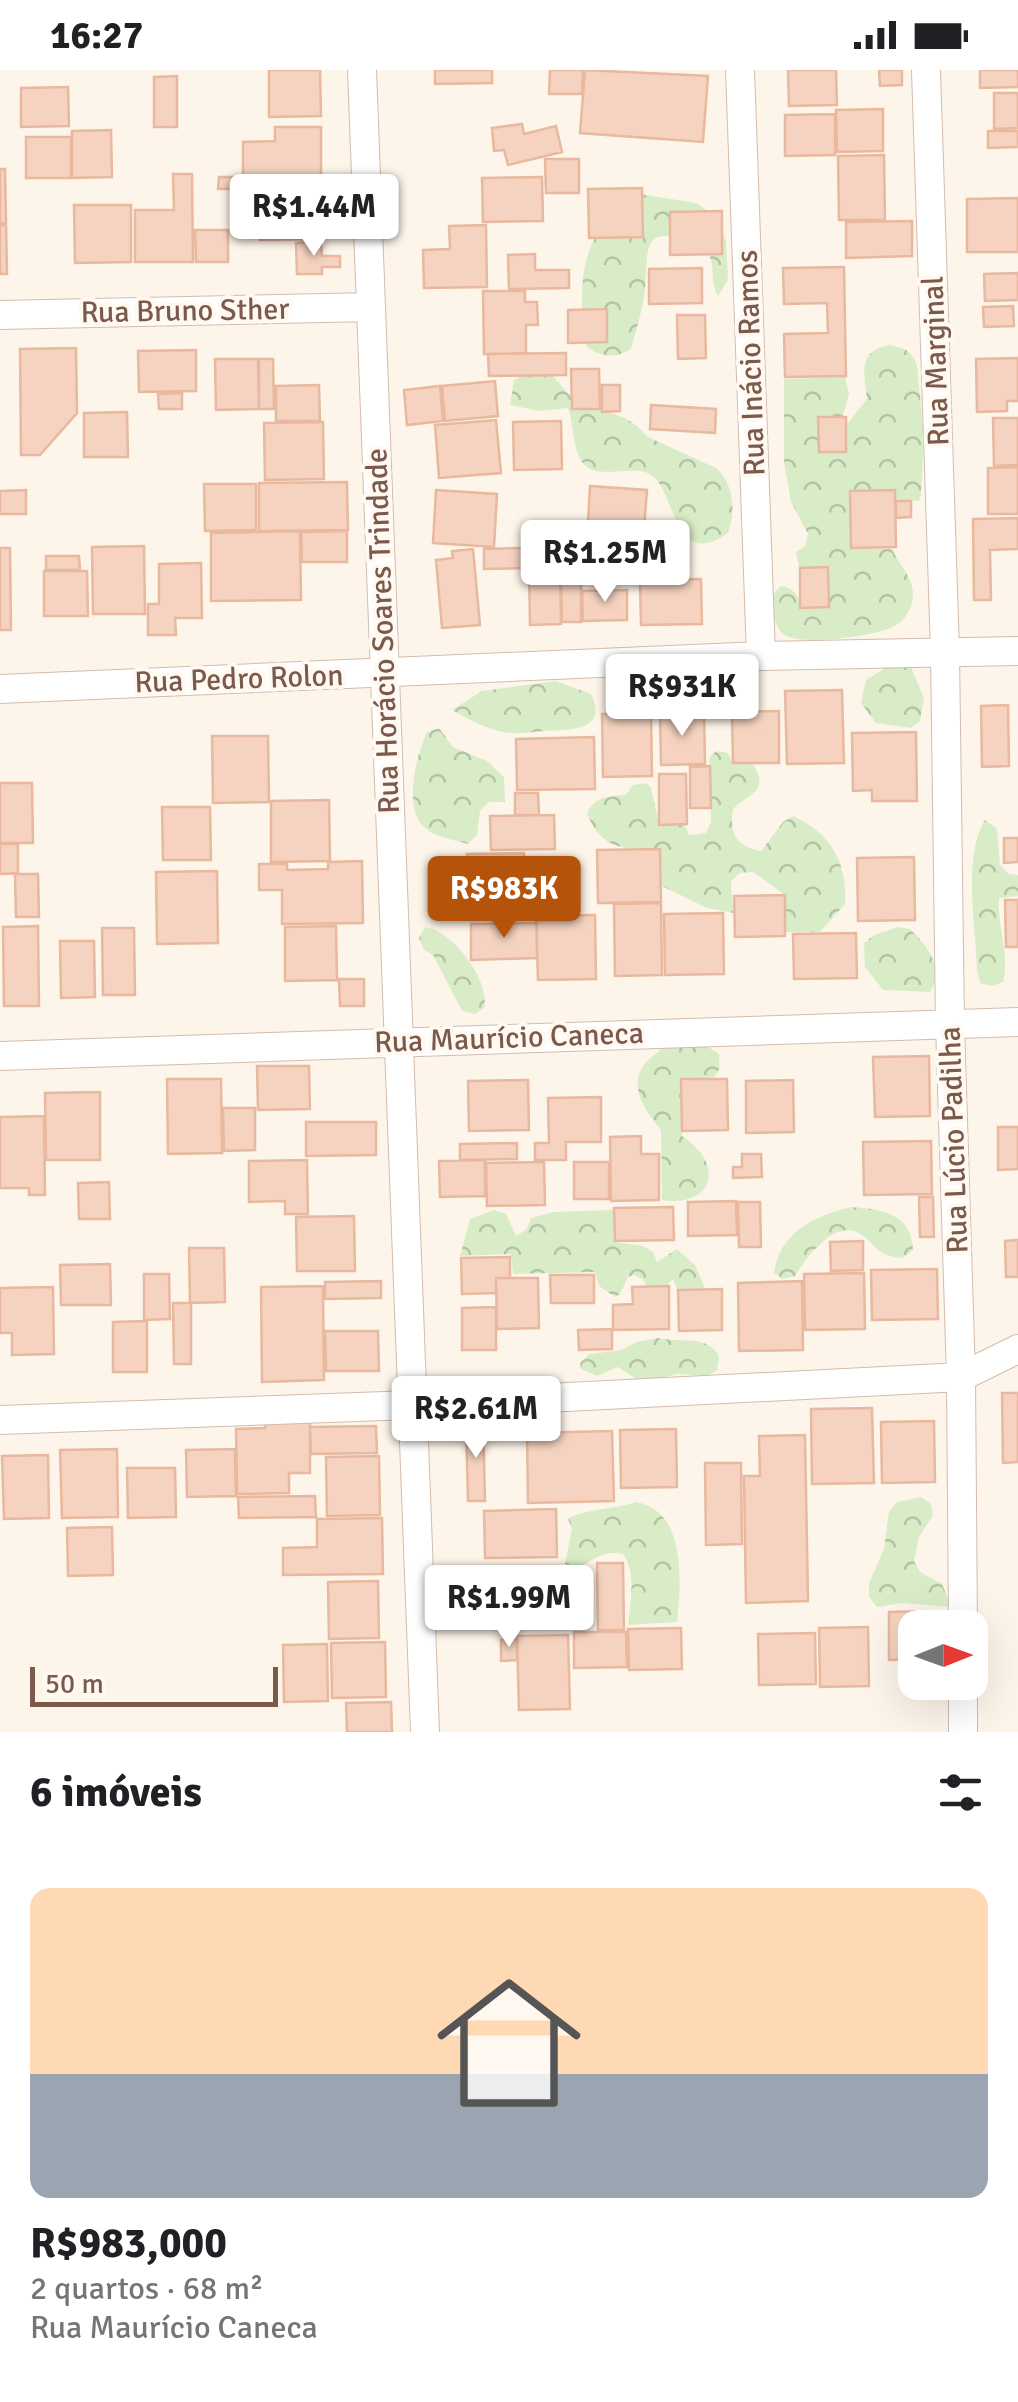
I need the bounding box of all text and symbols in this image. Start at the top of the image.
text: 16:27 [50,12,143,59]
pin: R$1.44M [222,174,406,259]
text: R$1.44M [252,187,376,226]
street label: Rua Inácio Ramos [729,249,773,477]
street label: Rua Marginal [915,275,957,447]
street label: Rua Bruno Sther [80,291,290,331]
street label: Rua Horácio Soares Trindade [358,447,408,815]
pin: R$1.25M [513,520,697,605]
text: R$1.25M [543,533,667,572]
pin: R$931K [601,654,763,739]
street label: Rua Pedro Rolon [134,657,344,701]
text: R$931K [628,667,736,706]
pin: R$983K [423,856,585,941]
text: R$983K [450,869,558,908]
street label: Rua Maurício Caneca [374,1015,644,1061]
street label: Rua Lúcio Padilha [932,1026,976,1254]
pin: R$2.61M [384,1376,568,1461]
text: R$2.61M [414,1389,538,1428]
pin: R$1.99M [417,1565,601,1650]
text: R$1.99M [447,1578,571,1617]
north arrow [898,1610,988,1700]
map controls [898,1610,988,1700]
scale bar [30,1662,278,1706]
text: 50 m [45,1667,104,1701]
icon: filters [933,1765,988,1820]
text: 6 imóveis [30,1767,202,1818]
icon: home [419,1953,599,2133]
text: R$983,000 [30,2218,227,2269]
text: 2 quartos · 68 m² [30,2269,263,2308]
text: Rua Maurício Caneca [30,2308,318,2347]

